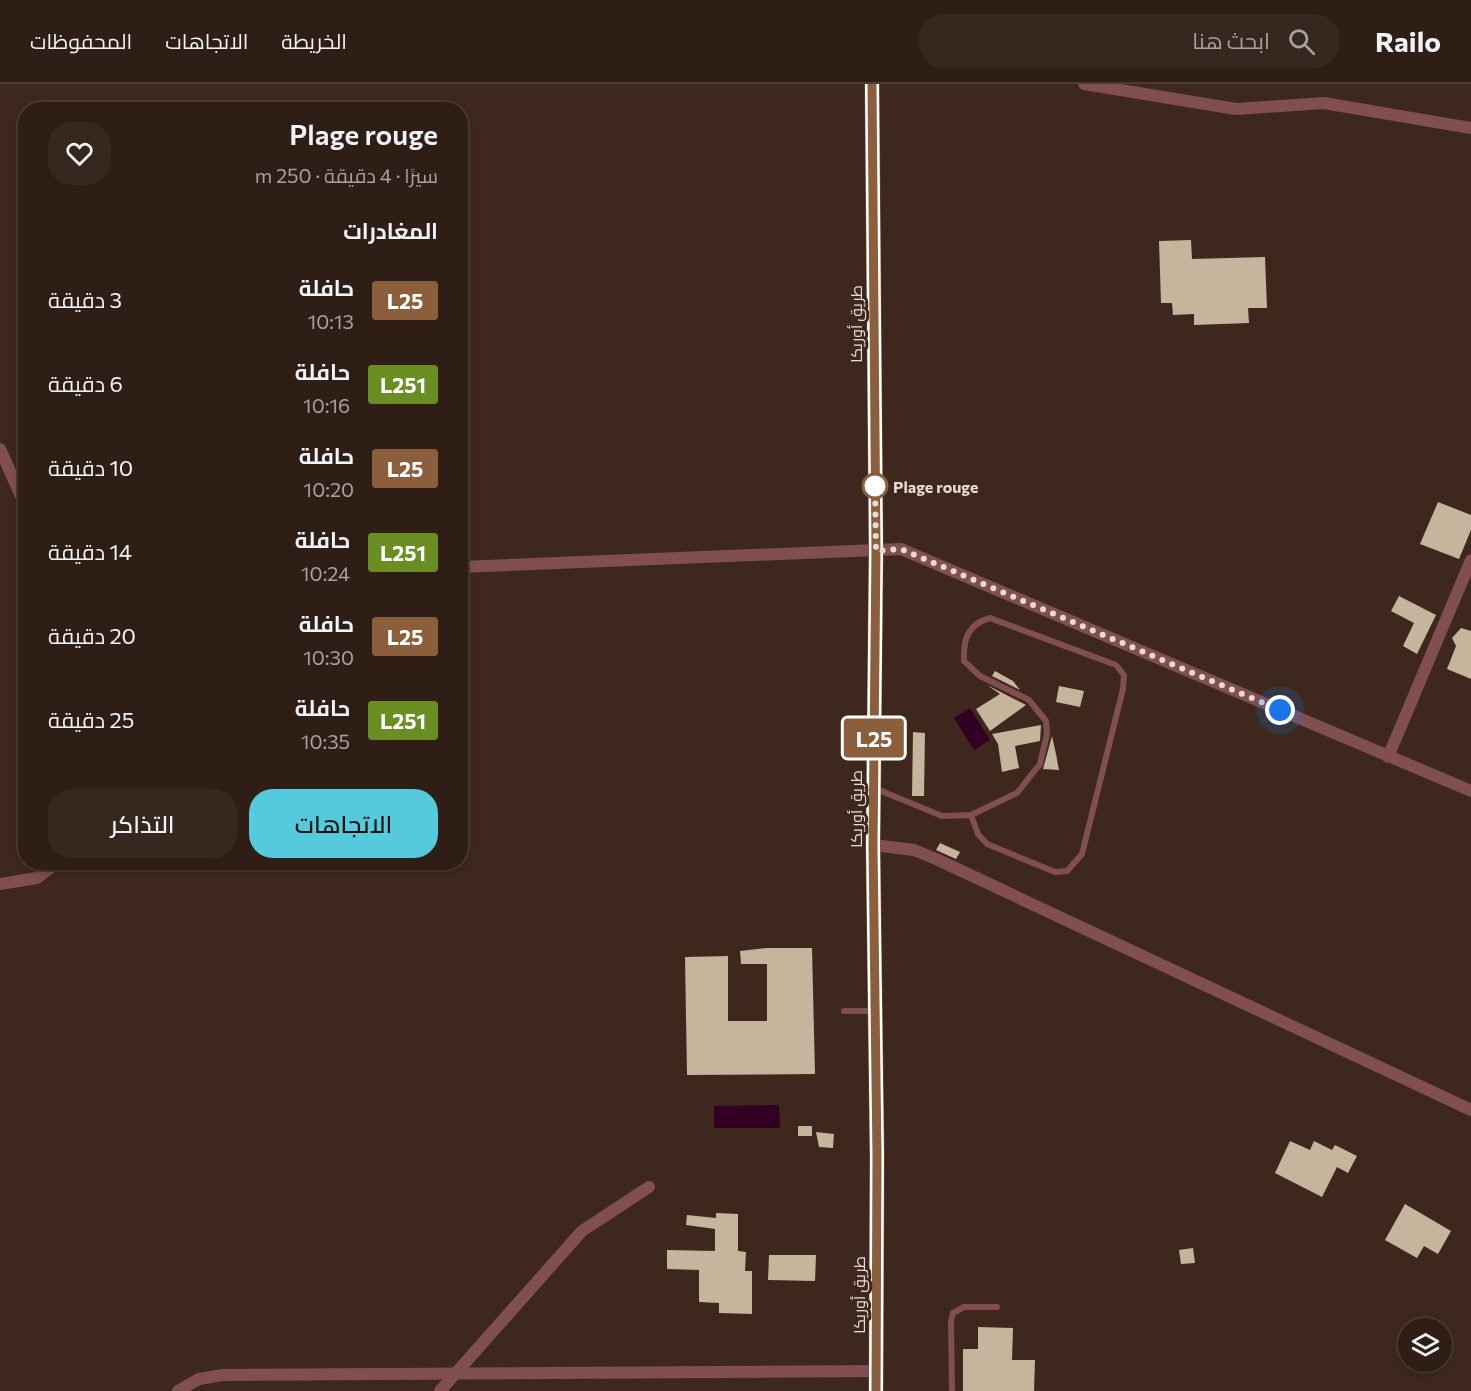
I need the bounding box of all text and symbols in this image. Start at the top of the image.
search box [919,14,1339,68]
text: Railo [1375,24,1441,58]
icon: search [1285,25,1318,58]
text: ابحث هنا [1192,27,1270,54]
text: المحفوظات [30,28,132,53]
text: الاتجاهات [165,28,248,53]
text: الخريطة [281,28,347,53]
text: Plage rouge [289,117,438,151]
button: heart [48,122,111,185]
text: سيرًا · 4 دقيقة · 250 m [255,163,438,187]
text: المغادرات [343,217,438,244]
text: حافلة [299,274,354,301]
street label: طريق أوريكا [846,285,867,363]
text: 3 دقيقة [48,286,122,313]
text: L25 [387,288,423,313]
text: 10:13 [308,309,354,333]
text: حافلة [295,358,350,385]
text: 6 دقيقة [48,370,123,397]
text: L251 [380,372,426,397]
text: 10:16 [303,393,350,417]
text: حافلة [299,442,354,469]
text: 10 دقيقة [48,454,133,481]
text: L25 [387,456,423,481]
marker: Plage rouge [862,473,888,499]
text: 10:20 [304,477,354,501]
place label: Plage rouge [893,477,978,496]
text: حافلة [295,526,350,553]
text: 14 دقيقة [48,538,132,565]
text: L251 [380,540,426,565]
text: 10:24 [301,561,350,585]
text: حافلة [299,610,354,637]
text: 20 دقيقة [48,622,136,649]
text: L25 [387,624,423,649]
text: 10:30 [303,645,354,669]
text: حافلة [295,694,350,721]
your location [1265,695,1295,725]
text: 25 دقيقة [48,706,134,733]
text: L251 [380,708,426,733]
line badge: L25 [840,718,908,758]
text: L25 [856,726,892,751]
text: 10:35 [301,729,350,753]
street label: طريق أوريكا [846,770,867,848]
button: التذاكر [48,789,237,858]
button: الاتجاهات [249,789,438,858]
street label: طريق أوريكا [849,1256,870,1334]
map controls [1398,1318,1452,1372]
button: layers [1398,1318,1452,1372]

